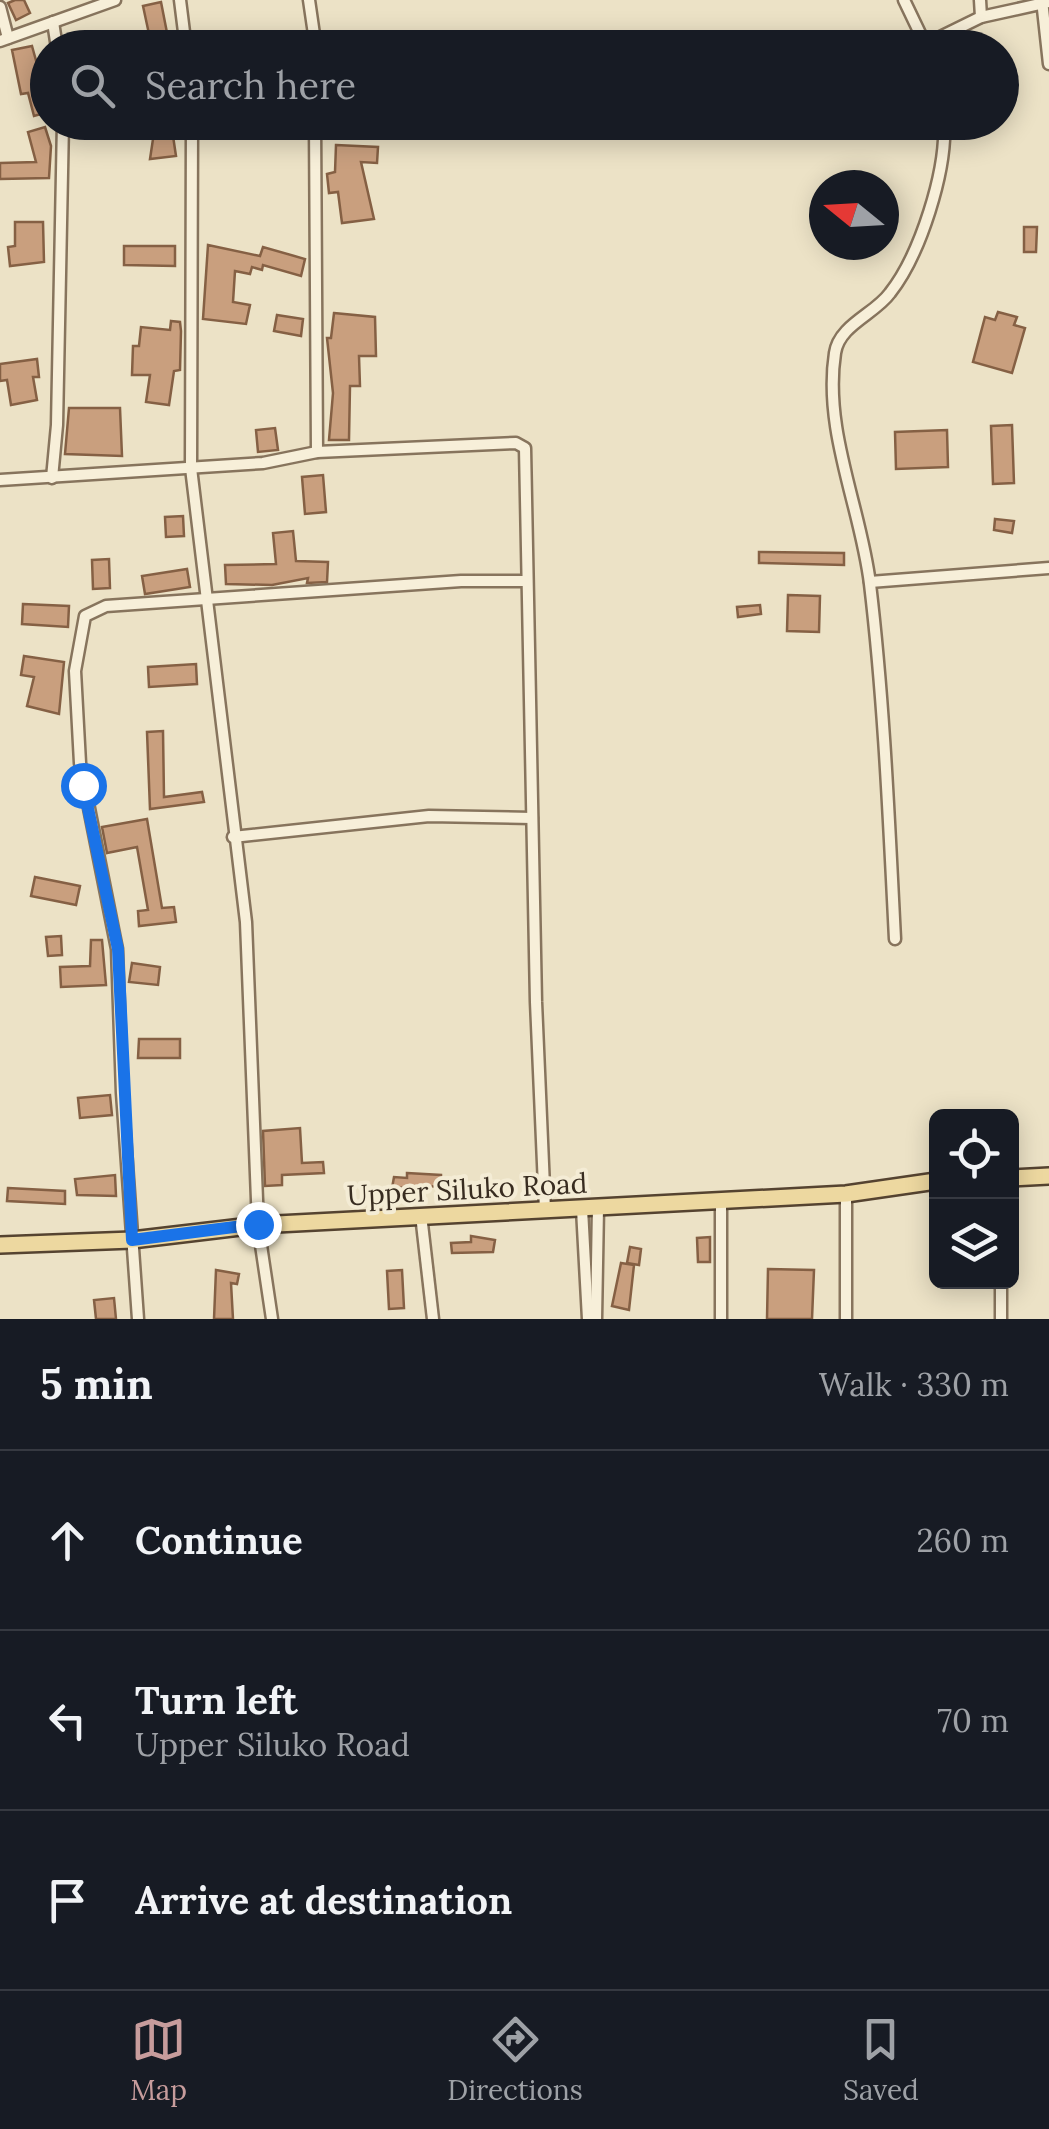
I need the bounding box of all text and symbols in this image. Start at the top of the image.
search box [30,30,1019,140]
icon: search [65,58,120,113]
text: Search here [145,61,356,109]
north arrow [809,170,899,260]
route start [61,763,107,809]
map controls [929,1109,1019,1289]
button: locate [929,1109,1019,1199]
street label: Upper Siluko Road [346,1165,588,1213]
button: layers [929,1199,1019,1289]
route end [236,1202,282,1248]
text: 5 min [40,1357,153,1411]
text: Walk · 330 m [819,1364,1009,1405]
icon: ahead [40,1513,95,1568]
text: Continue [135,1516,303,1564]
text: 260 m [916,1520,1009,1561]
text: Turn left [135,1676,298,1724]
icon: left [40,1693,95,1748]
text: 70 m [937,1700,1009,1741]
text: Upper Siluko Road [135,1724,410,1765]
icon: arrive [40,1873,95,1928]
text: Arrive at destination [135,1876,512,1924]
tab: Map [130,2012,187,2108]
tab: Directions [447,2012,583,2108]
tab: Saved [843,2012,919,2108]

